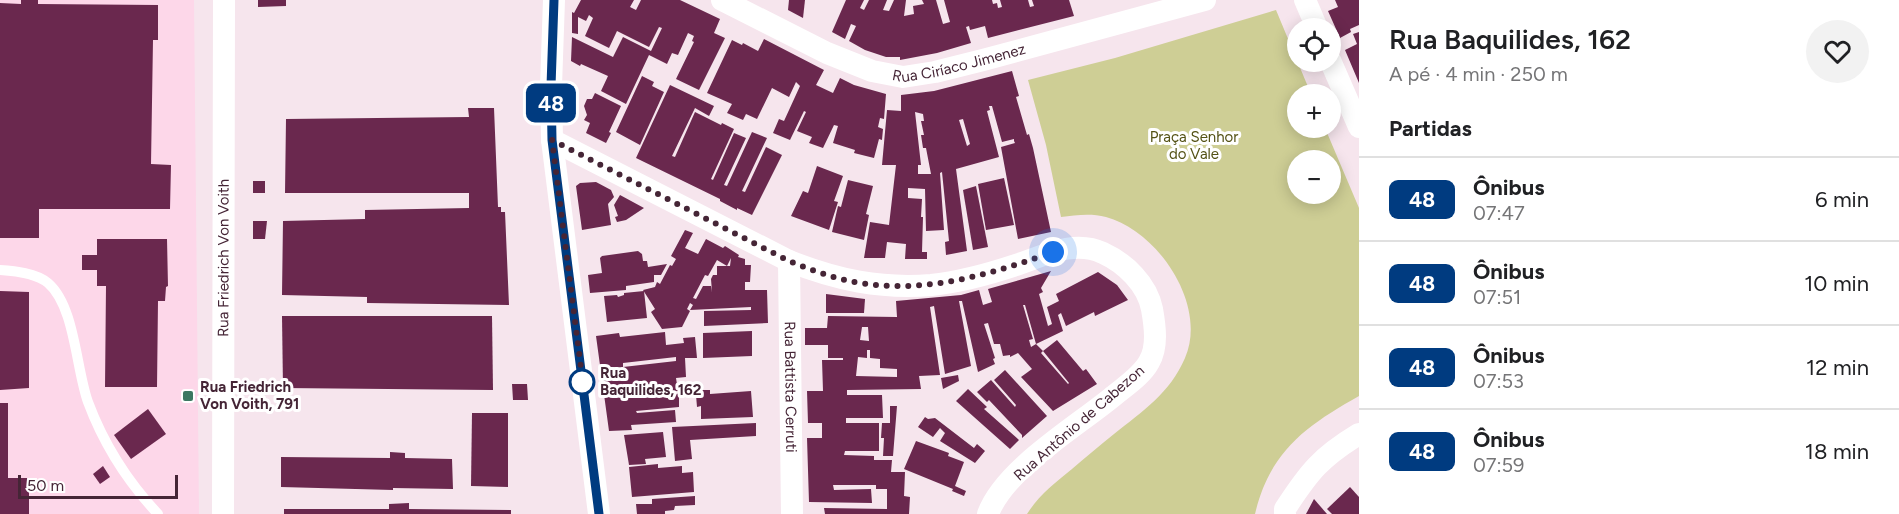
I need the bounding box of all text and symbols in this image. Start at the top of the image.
map controls [1287,18,1341,204]
button: locate [1287,18,1341,72]
button: heart [1806,20,1869,83]
text: Rua Baquilides, 162 [1389,22,1631,56]
street label: Rua Ciríaco Jimenez [891,40,1027,86]
text: A pé · 4 min · 250 m [1389,62,1568,86]
line badge: 48 [524,84,578,122]
button: + [1287,84,1341,138]
text: 48 [538,91,564,116]
text: Partidas [1389,115,1472,142]
park label: Praça Senhor do Vale [1150,128,1238,163]
button: − [1287,150,1341,204]
text: Ônibus [1473,174,1544,201]
street label: Rua Friedrich Von Voith [214,179,233,337]
text: 6 min [1815,186,1869,213]
text: 48 [1409,187,1435,212]
text: 07:47 [1473,201,1525,225]
your location [1038,237,1068,267]
text: Ônibus [1473,258,1544,285]
text: 10 min [1804,270,1869,297]
text: 48 [1409,271,1435,296]
text: 07:51 [1473,285,1521,309]
street label: Rua Battista Cerruti [781,321,800,453]
text: Ônibus [1473,342,1544,369]
text: 12 min [1806,354,1869,381]
text: 48 [1409,355,1435,380]
street label: Rua Antônio de Cabezon [1010,361,1148,485]
place label: Rua Baquilides, 162 [600,364,702,399]
marker: Rua Baquilides, 162 [569,369,595,395]
text: 07:53 [1473,369,1524,393]
place label: Rua Friedrich Von Voith, 791 [200,378,299,413]
marker: Rua Friedrich Von Voith, 791 [181,389,195,403]
text: Ônibus [1473,426,1544,453]
text: 18 min [1805,438,1869,465]
text: 48 [1409,439,1435,464]
text: 07:59 [1473,453,1524,477]
scale bar [18,472,178,500]
text: 50 m [27,476,64,495]

